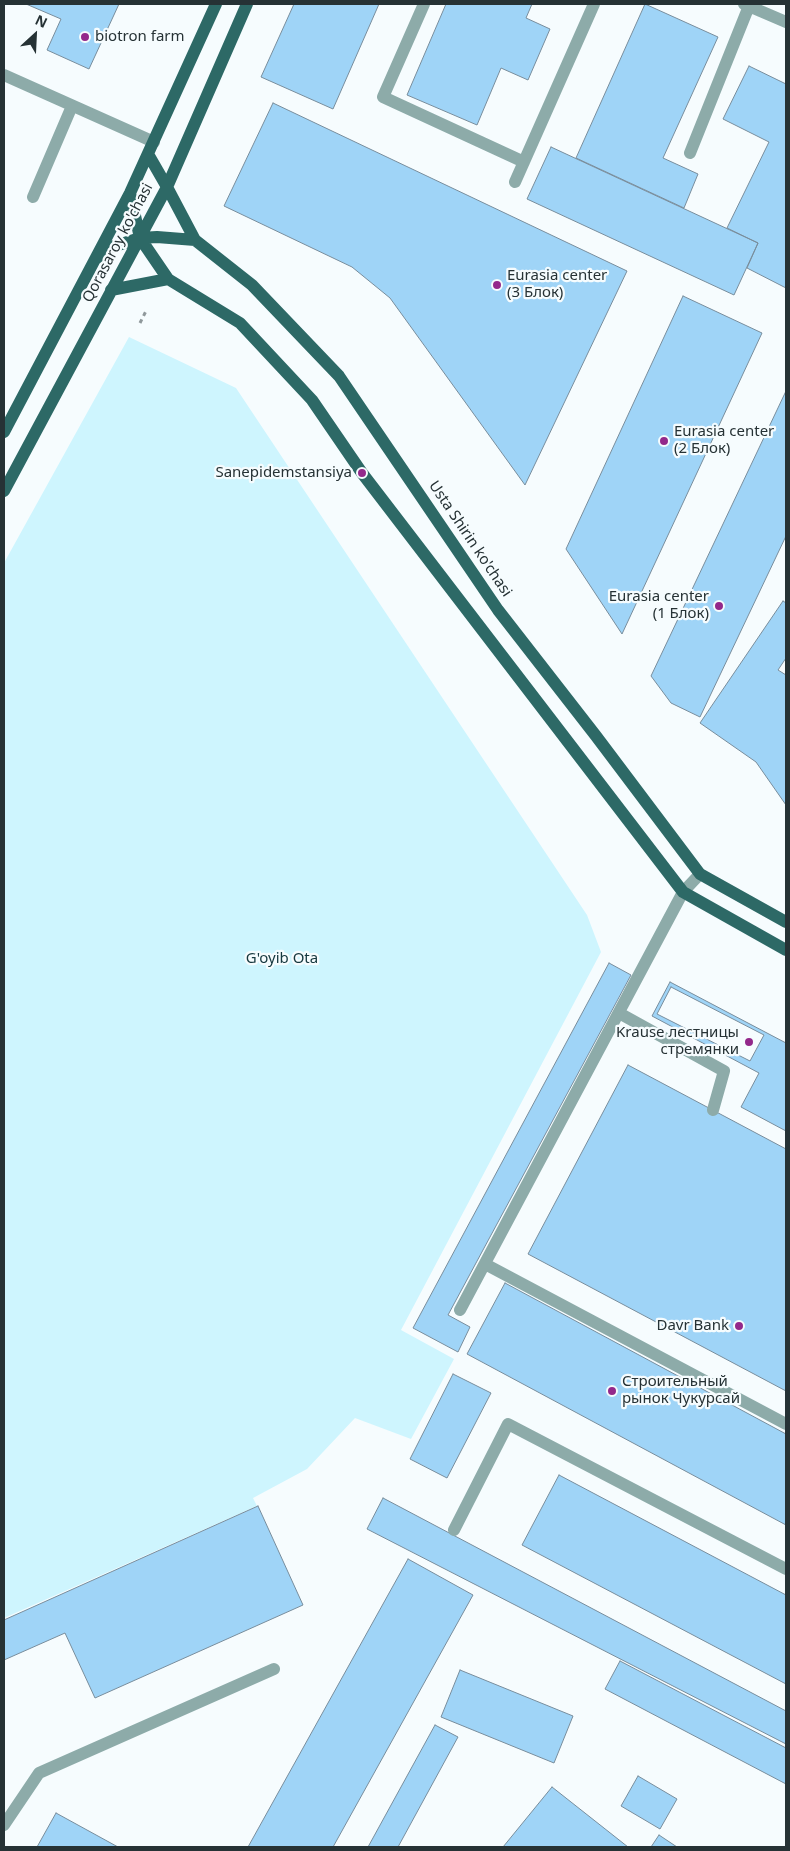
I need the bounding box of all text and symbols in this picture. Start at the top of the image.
north arrow [10,10,60,60]
text: N [32,10,51,32]
place label: biotron farm [95,28,185,46]
marker: biotron farm [79,31,91,43]
street label: Qorasaroy ko'chasi [79,180,157,306]
place label: Eurasia center (3 Блок) [507,267,607,302]
marker: Eurasia center (3 Блок) [491,279,503,291]
place label: Eurasia center (2 Блок) [674,423,774,458]
marker: Eurasia center (2 Блок) [658,435,670,447]
place label: Sanepidemstansiya [215,464,352,482]
marker: Sanepidemstansiya [356,467,368,479]
street label: Usta Shirin ko'chasi [425,478,515,600]
place label: Eurasia center (1 Блок) [609,588,709,623]
marker: Eurasia center (1 Блок) [713,600,725,612]
park label: G'oyib Ota [246,950,318,968]
place label: Krause лестницы стремянки [616,1024,739,1059]
marker: Krause лестницы стремянки [743,1036,755,1048]
place label: Davr Bank [656,1317,729,1335]
marker: Davr Bank [733,1320,745,1332]
place label: Строительный рынок Чукурсай [622,1373,740,1408]
marker: Строительный рынок Чукурсай [606,1385,618,1397]

